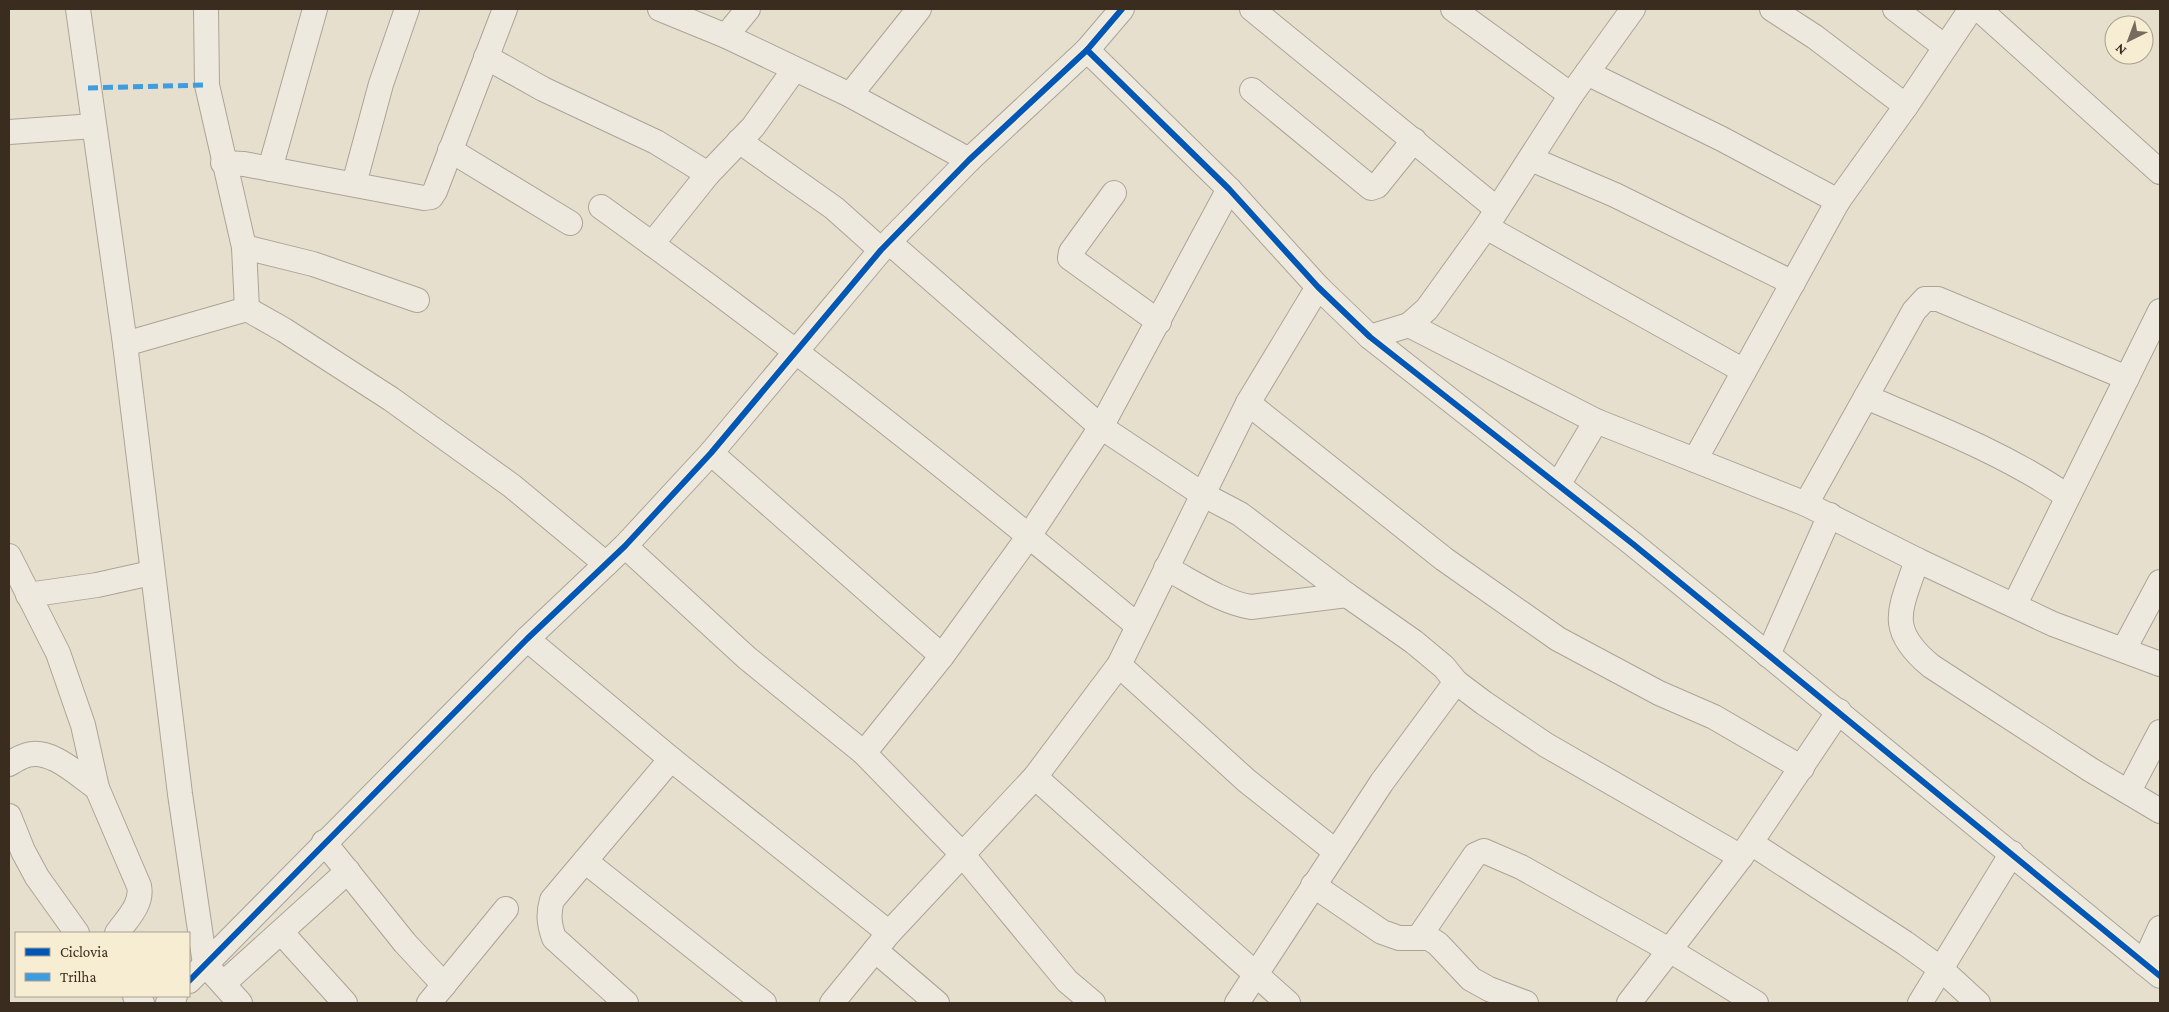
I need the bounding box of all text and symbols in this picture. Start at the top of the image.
north arrow [2104,15,2154,65]
text: N [2111,40,2129,59]
legend [15,932,190,997]
text: Ciclovia [60,944,108,960]
text: Trilha [60,969,96,985]

